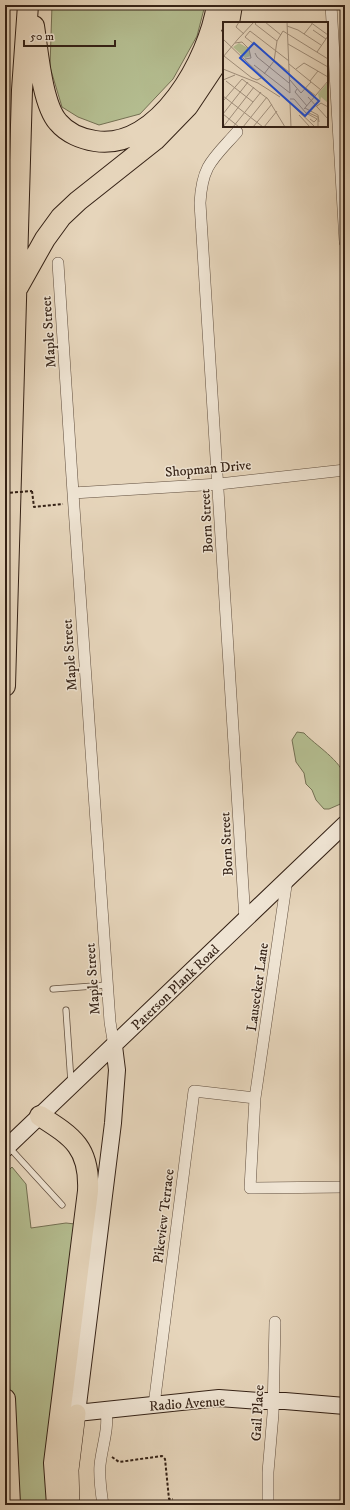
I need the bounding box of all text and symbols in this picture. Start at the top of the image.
scale bar [24,22,115,48]
inset map [223,22,328,127]
text: 50 m [30,29,54,44]
street label: Maple Street [37,295,60,368]
street label: Shopman Drive [164,456,252,482]
street label: Born Street [196,488,218,554]
street label: Maple Street [58,618,81,691]
street label: Born Street [216,811,238,877]
street label: Paterson Plank Road [128,941,224,1034]
street label: Maple Street [81,942,104,1015]
street label: Lausecker Lane [243,942,273,1033]
street label: Pikeview Terrace [149,1168,179,1264]
street label: Gail Place [248,1384,268,1442]
street label: Radio Avenue [149,1392,226,1416]

